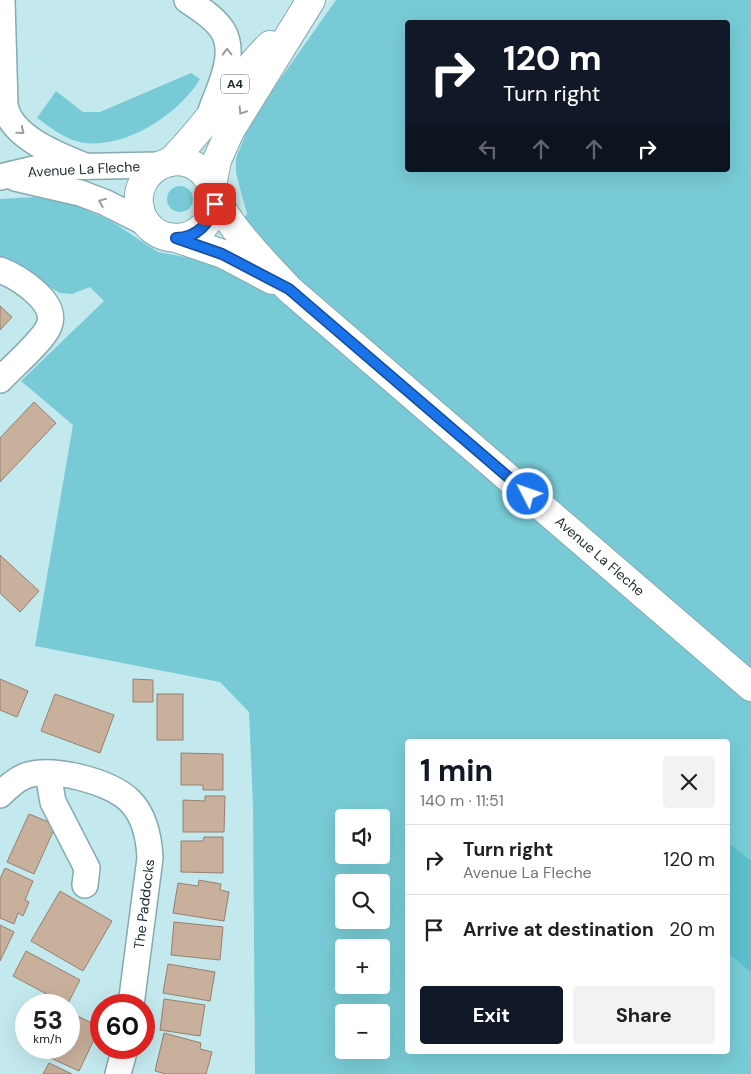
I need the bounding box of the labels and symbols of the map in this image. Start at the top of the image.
one-way arrow [222,48,232,56]
road number: A4 [221,74,249,94]
one-way arrow [239,105,249,114]
one-way arrow [15,125,24,133]
street label: Avenue La Fleche [27,157,141,181]
pin [194,183,236,225]
one-way arrow [98,197,107,208]
position arrow [501,467,553,519]
street label: Avenue La Fleche [552,512,648,600]
street label: The Paddocks [130,858,158,950]
speed limit sign: 60 [90,994,155,1059]

